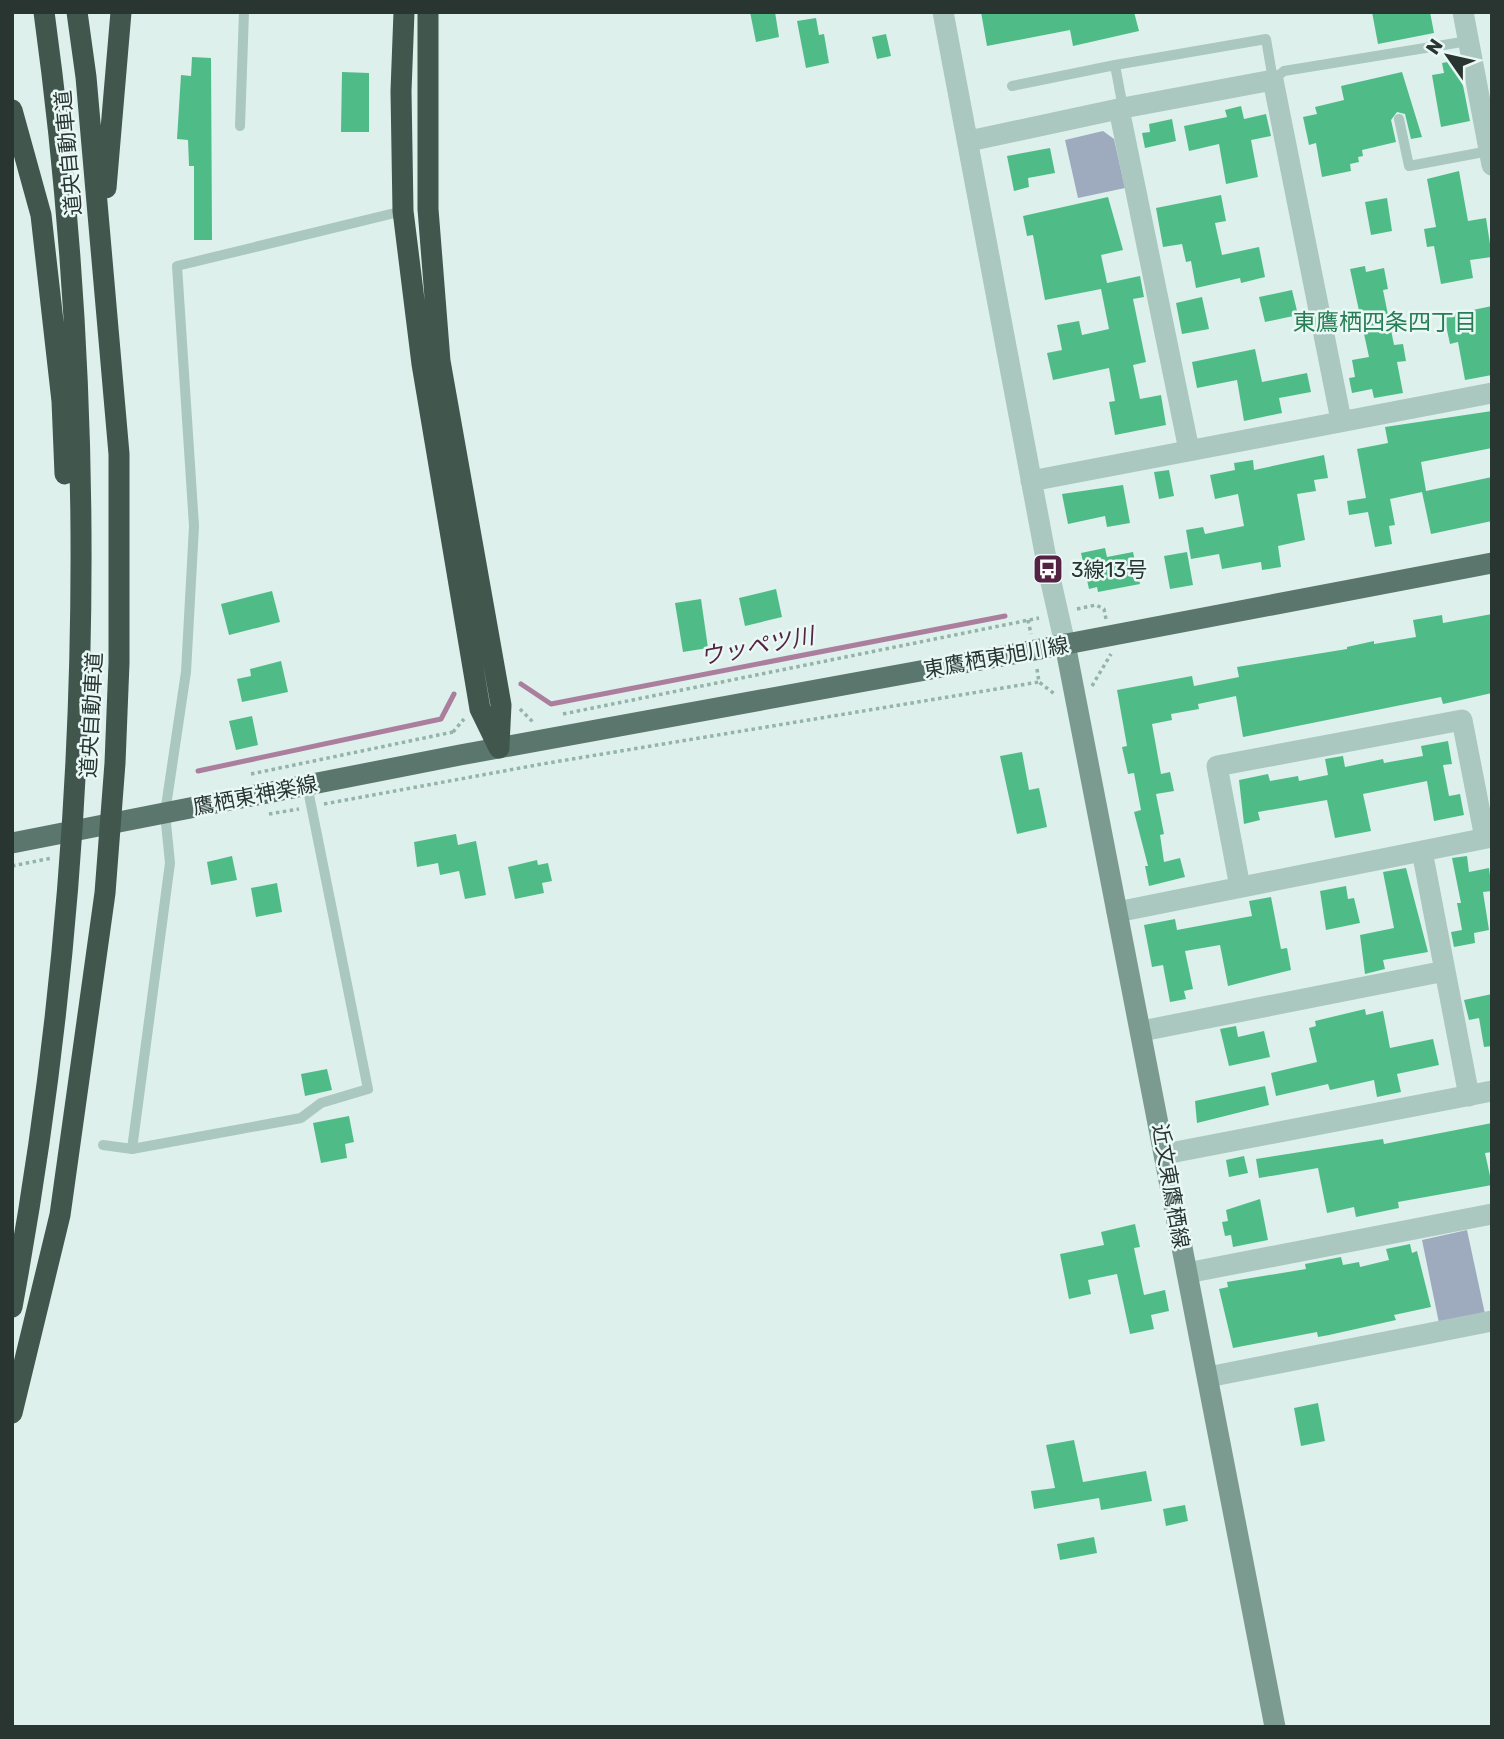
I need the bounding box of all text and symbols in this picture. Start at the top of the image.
north arrow [1413,21,1483,91]
text: N [1421,35,1448,59]
street label: 道央自動車道 [50,89,86,217]
district label: 東鷹栖四条四丁目 [1293,308,1477,336]
bus stop icon: 3線13号 [1031,552,1065,586]
place label: 3線13号 [1071,557,1147,582]
water label: ウッペツ川 [698,621,819,671]
street label: 東鷹栖東旭川線 [921,632,1071,682]
street label: 道央自動車道 [75,651,107,779]
street label: 鷹栖東神楽線 [191,771,319,819]
street label: 近文東鷹栖線 [1148,1122,1194,1250]

